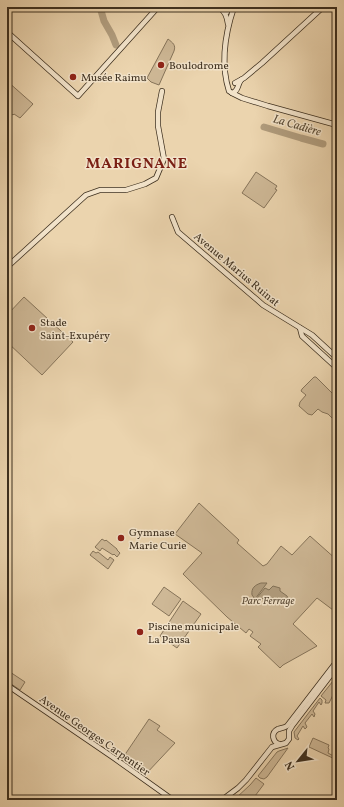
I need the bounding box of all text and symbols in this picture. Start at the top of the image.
place label: Boulodrome [169,59,229,74]
marker: Boulodrome [156,60,166,70]
place label: Musée Raimu [81,71,147,86]
marker: Musée Raimu [68,72,78,82]
water label: La Cadière [271,111,323,141]
district label: MARIGNANE [86,154,188,175]
street label: Avenue Marius Ruinat [190,230,282,311]
place label: Stade Saint-Exupéry [40,316,110,344]
marker: Stade Saint-Exupéry [27,323,37,333]
place label: Gymnase Marie Curie [129,526,187,554]
marker: Gymnase Marie Curie [116,533,126,543]
park label: Parc Ferrage [242,594,294,609]
place label: Piscine municipale La Pausa [148,620,239,648]
marker: Piscine municipale La Pausa [135,627,145,637]
street label: Avenue Georges Carpentier [36,692,153,780]
north arrow [278,741,318,781]
text: N [282,758,299,772]

